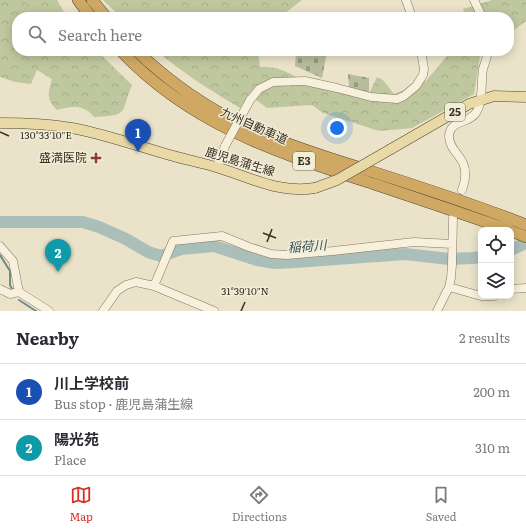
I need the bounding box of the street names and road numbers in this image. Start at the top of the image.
street label: 九州自動車道 [218,102,291,148]
road number: 25 [445,103,465,121]
street label: 鹿児島蒲生線 [203,142,277,180]
road number: E3 [293,152,315,170]

